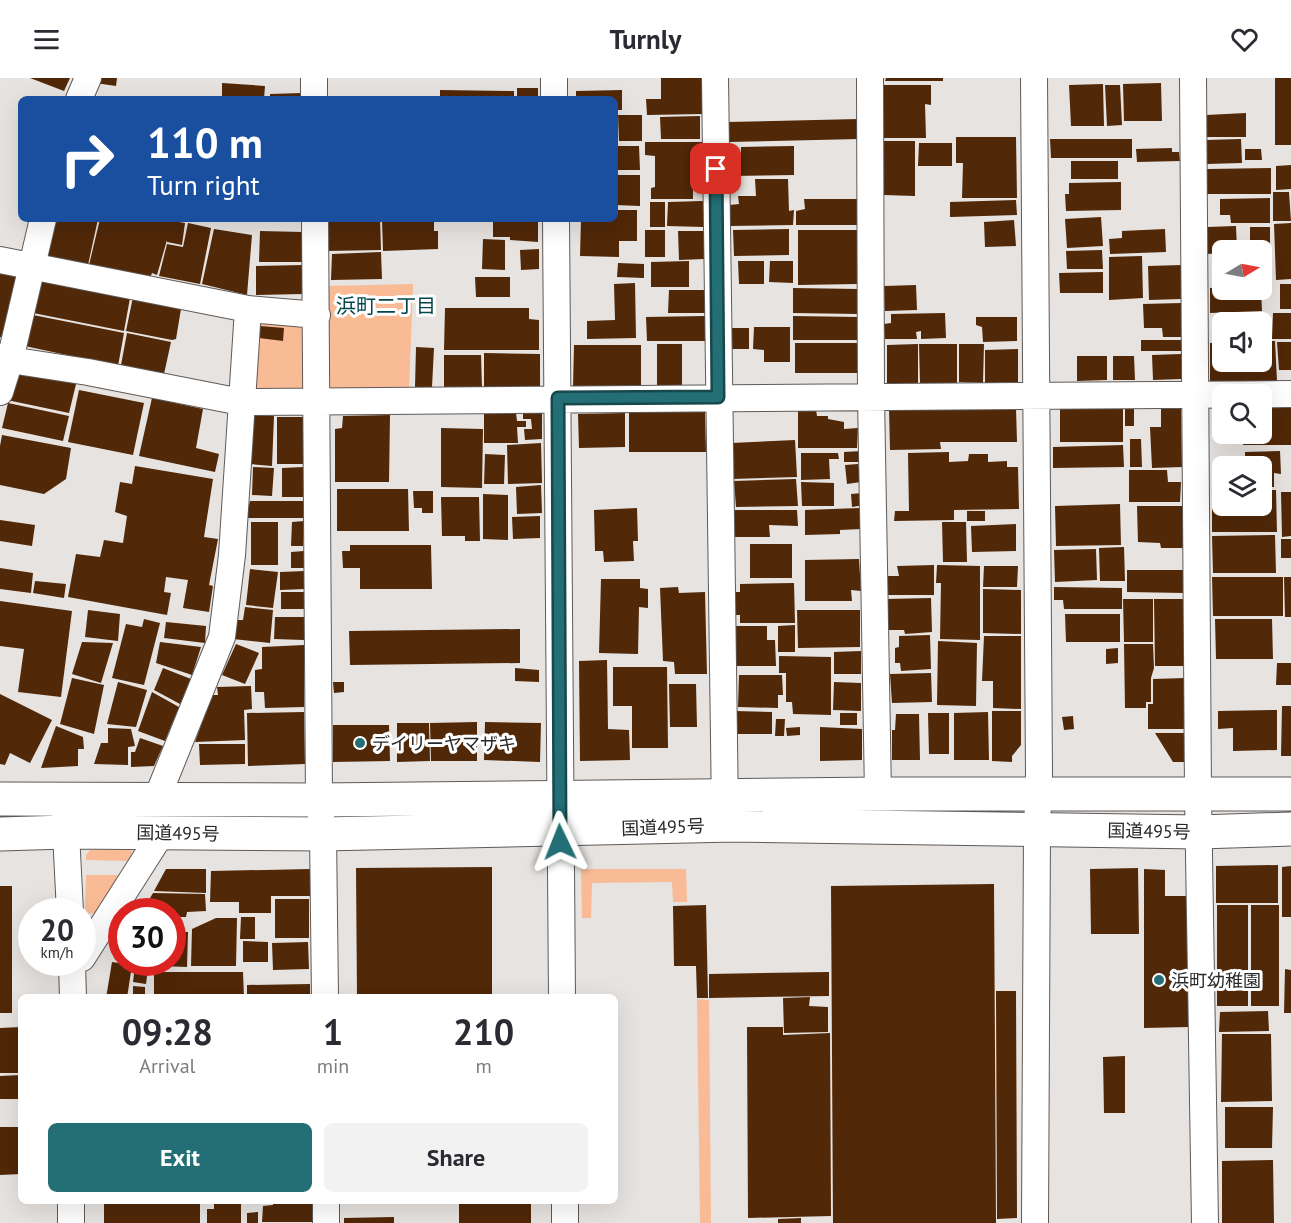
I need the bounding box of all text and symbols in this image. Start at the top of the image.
text: Turnly [609,22,682,56]
icon: menu [30,23,63,56]
icon: heart [1228,23,1261,56]
text: 110 m [147,115,263,170]
icon: right [48,120,126,198]
pin [690,143,741,194]
icon: arrive [699,152,732,185]
text: Turn right [147,168,260,202]
north arrow [1212,240,1272,300]
map controls [1212,240,1272,516]
district label: 浜町二丁目 [336,293,436,319]
button: sound [1212,312,1272,372]
button: search [1212,384,1272,444]
button: layers [1212,456,1272,516]
place label: デイリーヤマザキ [372,732,516,755]
marker: デイリーヤマザキ [353,736,367,750]
position arrow [528,810,592,874]
street label: 国道495号 [621,814,705,840]
street label: 国道495号 [1107,819,1191,843]
street label: 国道495号 [136,821,220,845]
speed limit sign: 30 [108,898,186,976]
text: 20 [40,910,74,949]
text: km/h [41,943,73,962]
place label: 浜町幼稚園 [1171,969,1261,992]
marker: 浜町幼稚園 [1152,973,1166,987]
text: 09:28 [122,1008,213,1055]
text: 1 [323,1008,343,1055]
text: 210 [453,1008,514,1055]
text: Arrival [139,1053,195,1079]
text: min [317,1053,349,1079]
text: m [476,1053,492,1079]
button: Exit [48,1123,312,1192]
button: Share [324,1123,588,1192]

